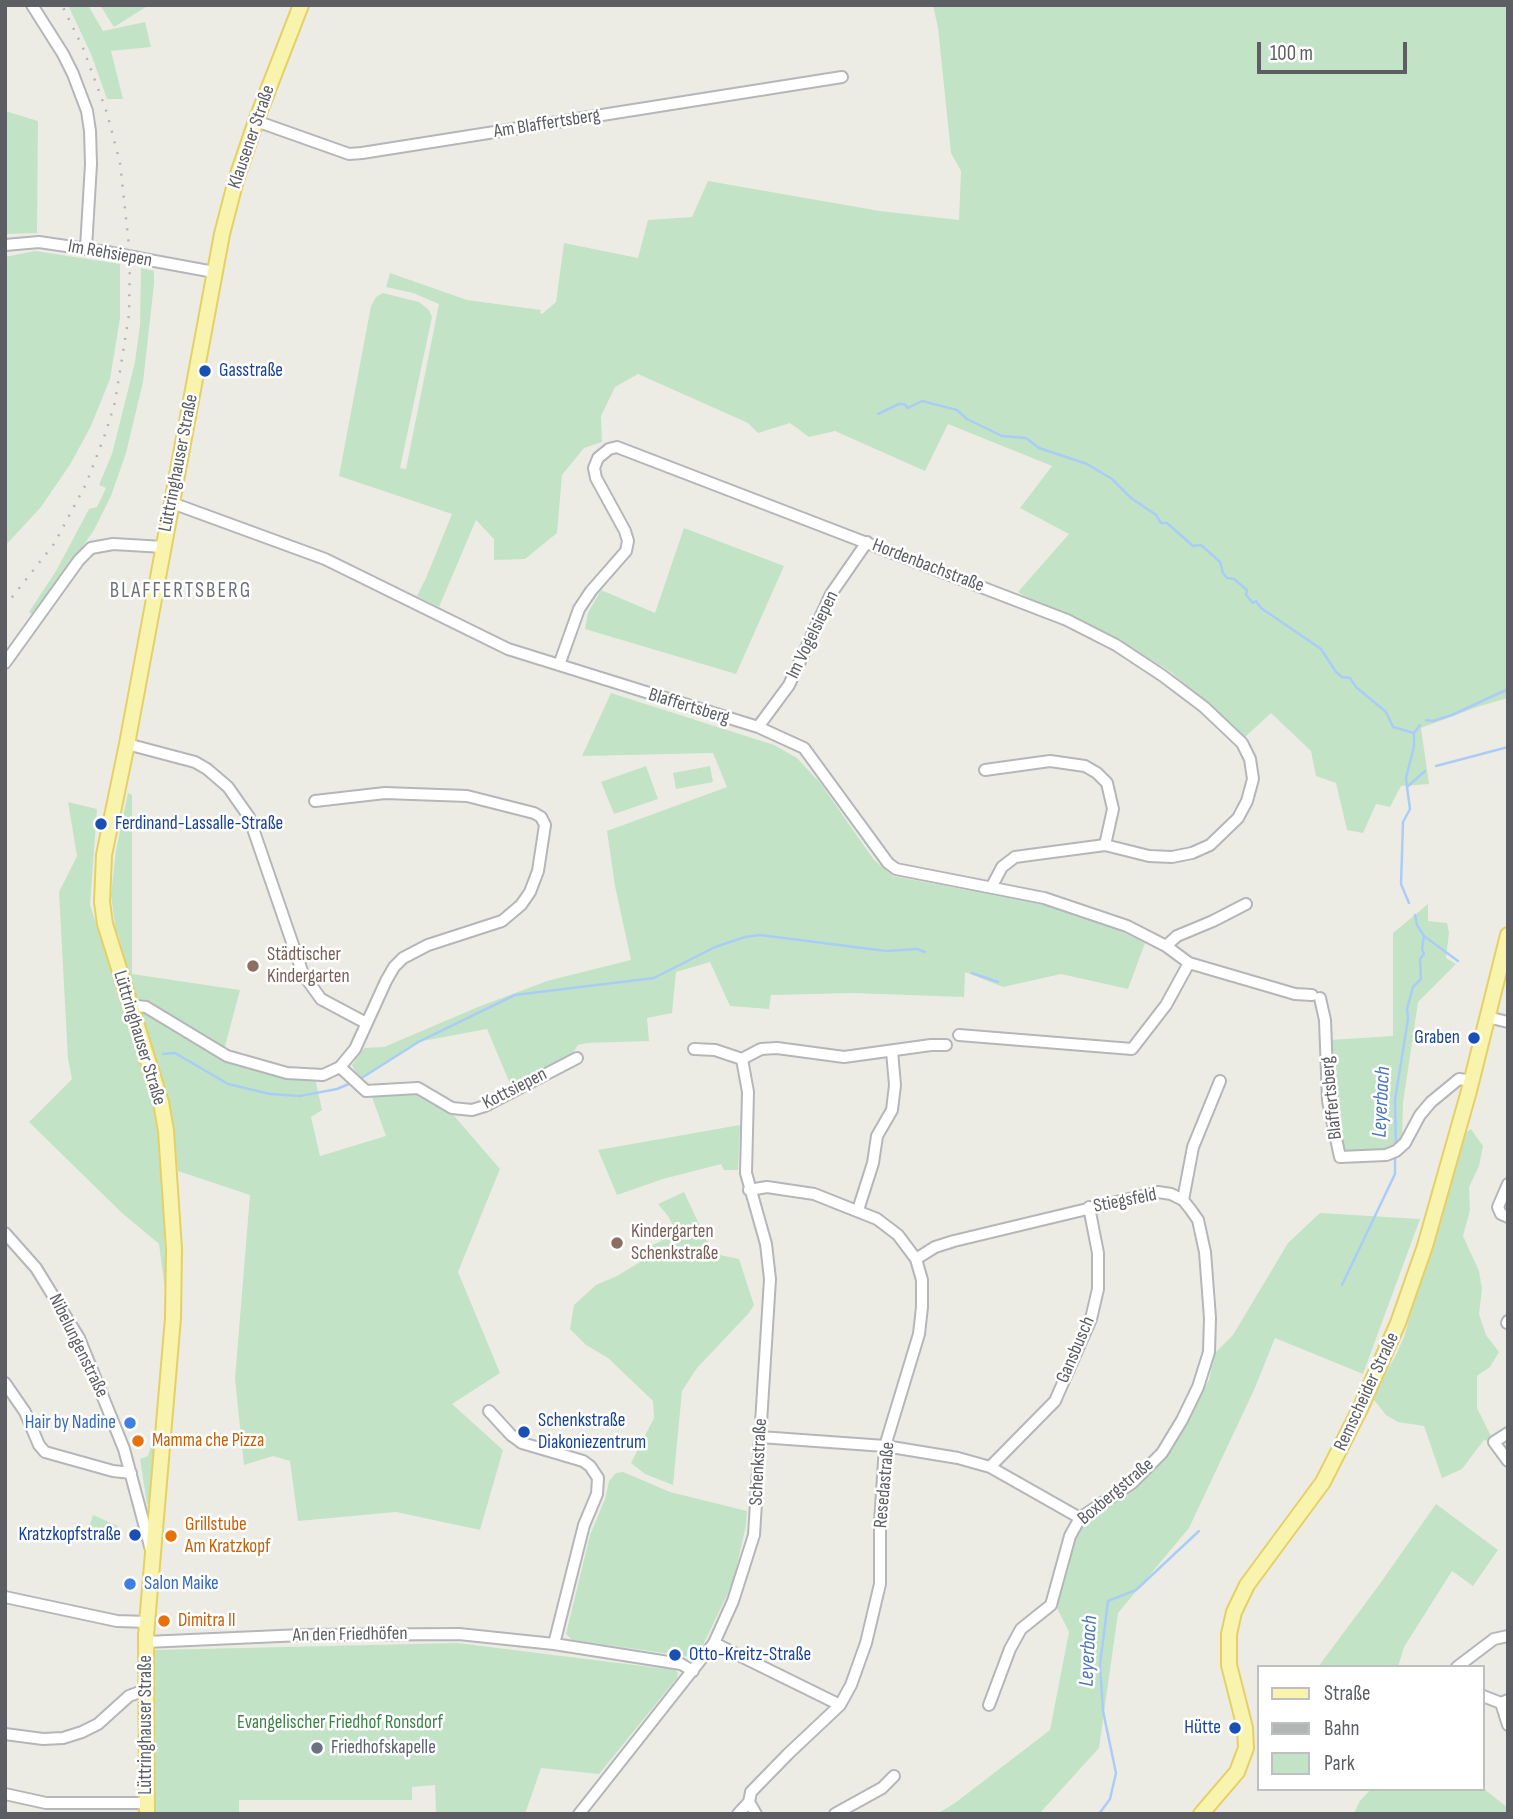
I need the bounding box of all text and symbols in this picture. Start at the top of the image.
scale bar [1261,28,1412,72]
text: 100 m [1270,41,1313,66]
street label: Klausener Straße [224,82,280,192]
street label: Am Blaffertsberg [492,104,602,144]
street label: Im Rehsiepen [66,235,154,273]
place label: Gasstraße [219,360,283,382]
marker: Gasstraße [197,363,213,379]
street label: Lüttringhauser Straße [154,392,204,534]
street label: Hordenbachstraße [869,534,987,598]
district label: BLAFFERTSBERG [111,579,251,605]
street label: Im Vogelsiepen [782,587,844,683]
street label: Blaffertsberg [646,684,732,730]
place label: Ferdinand-Lassalle-Straße [115,813,283,835]
marker: Ferdinand-Lassalle-Straße [93,816,109,832]
place label: Städtischer Kindergarten [267,944,350,988]
marker: Städtischer Kindergarten [245,958,261,974]
street label: Lüttringhauser Straße [108,968,170,1108]
place label: Graben [1414,1027,1460,1049]
marker: Graben [1466,1030,1482,1046]
street label: Blaffertsberg [1316,1055,1348,1141]
street label: Kottsiepen [479,1063,551,1115]
water label: Leyerbach [1368,1066,1396,1138]
street label: Stiegsfeld [1092,1184,1158,1218]
place label: Kindergarten Schenkstraße [631,1221,718,1265]
marker: Kindergarten Schenkstraße [609,1235,625,1251]
street label: Nibelungenstraße [43,1291,113,1401]
street label: Gansbusch [1052,1313,1100,1387]
street label: Remscheider Straße [1330,1329,1404,1455]
place label: Schenkstraße Diakoniezentrum [538,1410,646,1454]
place label: Hair by Nadine [25,1412,116,1434]
marker: Hair by Nadine [122,1415,138,1431]
street label: Schenkstraße [745,1418,773,1506]
marker: Schenkstraße Diakoniezentrum [516,1424,532,1440]
place label: Mamma che Pizza [152,1430,264,1452]
marker: Mamma che Pizza [130,1433,146,1449]
street label: Resedastraße [870,1441,900,1529]
street label: Boxbergstraße [1073,1454,1159,1530]
place label: Grillstube Am Kratzkopf [185,1514,271,1558]
place label: Kratzkopfstraße [18,1524,121,1546]
marker: Kratzkopfstraße [127,1527,143,1543]
marker: Grillstube Am Kratzkopf [163,1528,179,1544]
place label: Salon Maike [144,1573,219,1595]
marker: Salon Maike [122,1576,138,1592]
place label: Dimitra II [178,1610,236,1632]
marker: Dimitra II [156,1613,172,1629]
water label: Leyerbach [1075,1615,1103,1687]
street label: An den Friedhöfen [292,1623,408,1647]
place label: Otto-Kreitz-Straße [689,1644,811,1666]
marker: Otto-Kreitz-Straße [667,1647,683,1663]
street label: Lüttringhauser Straße [135,1655,157,1795]
legend [1258,1665,1485,1791]
text: Straße [1324,1681,1370,1706]
park label: Evangelischer Friedhof Ronsdorf [237,1712,443,1734]
text: Bahn [1324,1716,1359,1741]
place label: Hütte [1184,1717,1221,1739]
marker: Hütte [1227,1720,1243,1736]
place label: Friedhofskapelle [331,1737,436,1759]
marker: Friedhofskapelle [309,1740,325,1756]
text: Park [1324,1751,1355,1776]

